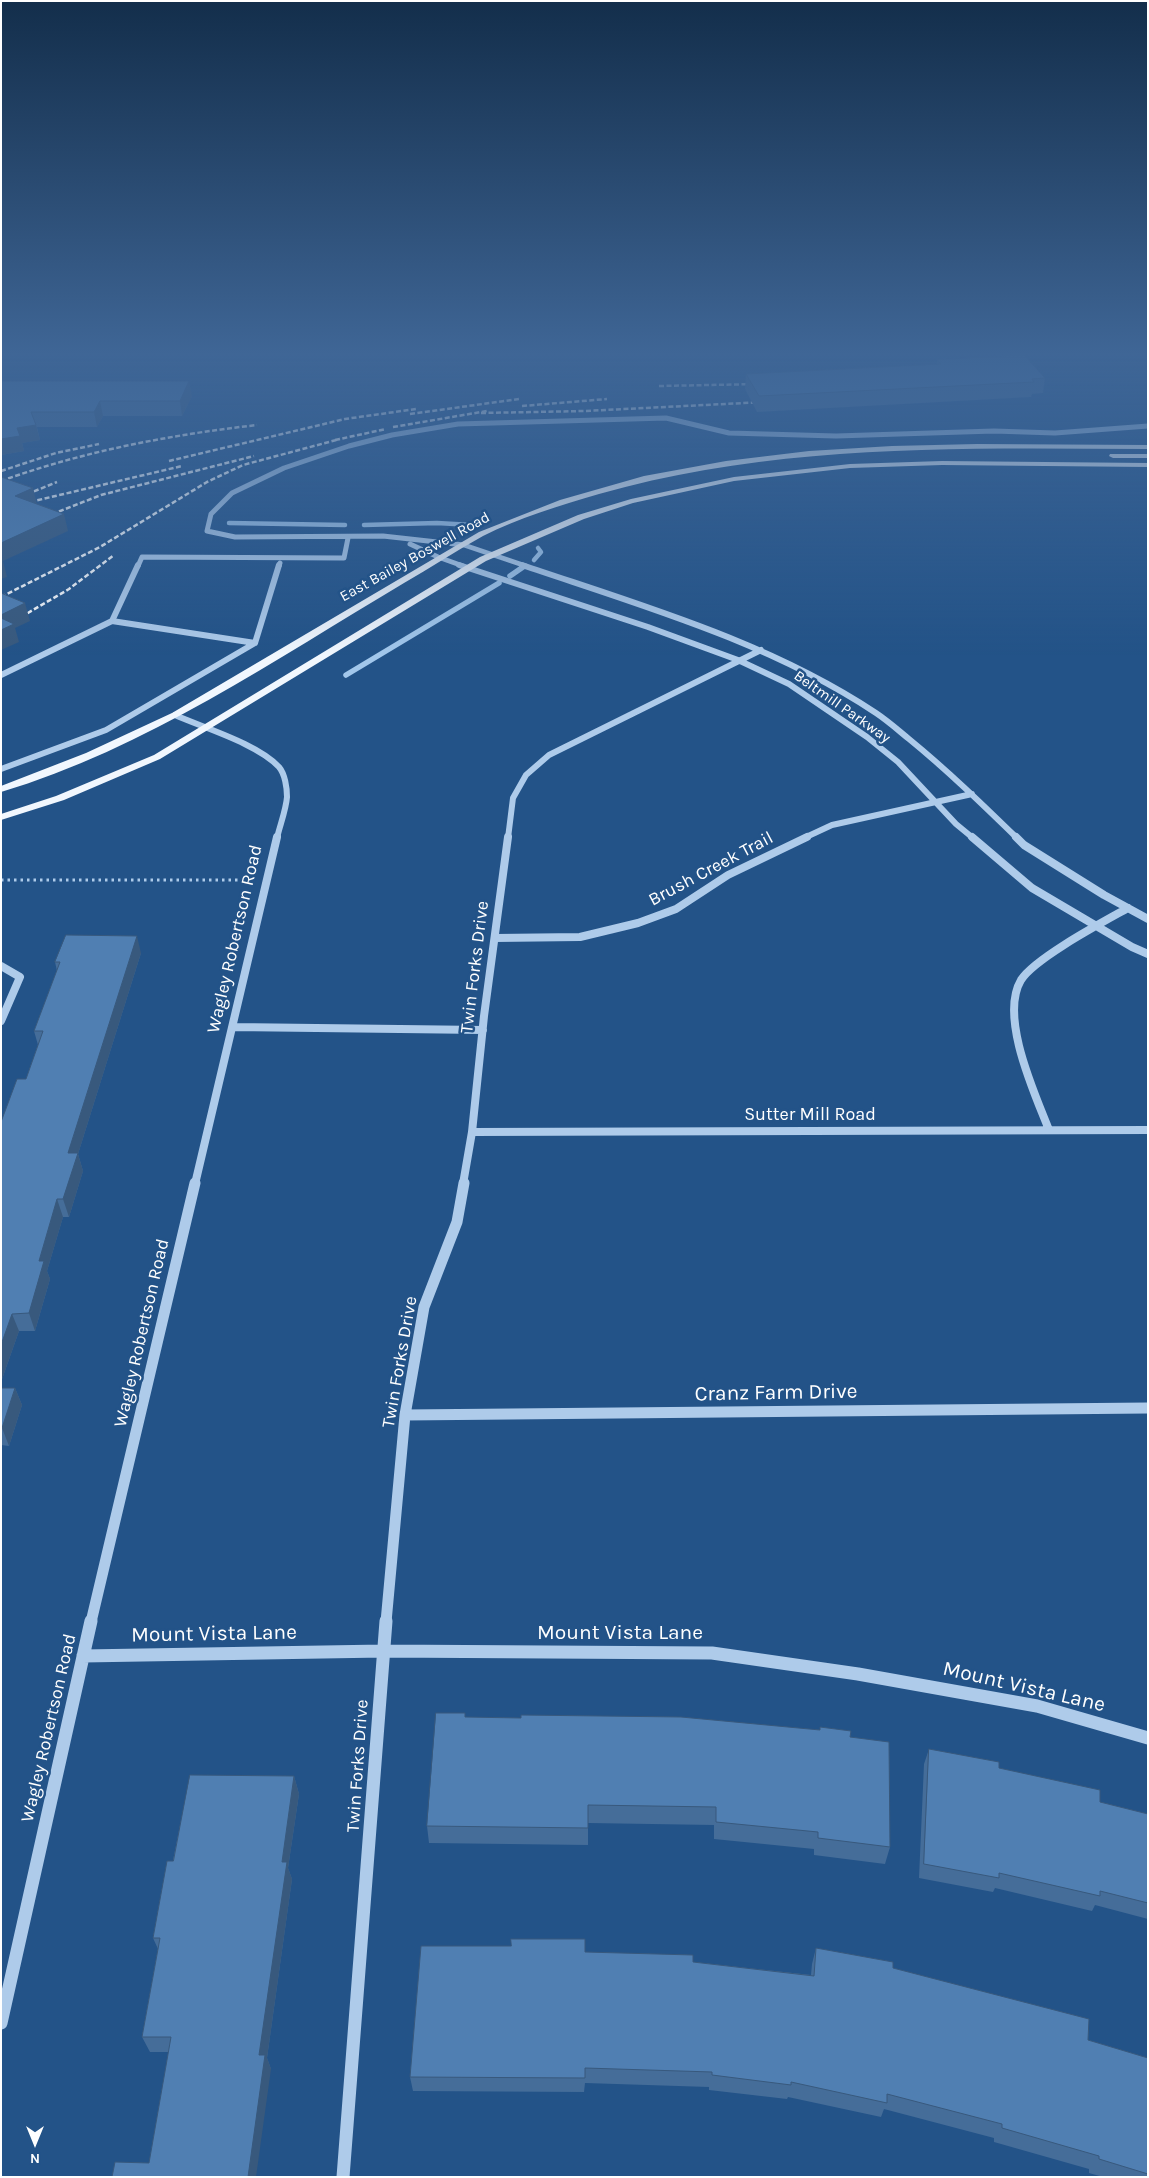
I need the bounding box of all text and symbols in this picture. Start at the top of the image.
street label: East Bailey Boswell Road [337,508,493,606]
street label: Beltmill Parkway [790,667,894,747]
street label: Brush Creek Trail [645,827,777,911]
street label: Wagley Robertson Road [203,843,267,1035]
street label: Twin Forks Drive [456,900,494,1034]
street label: Sutter Mill Road [744,1104,876,1126]
street label: Wagley Robertson Road [110,1237,174,1429]
street label: Twin Forks Drive [378,1294,422,1430]
street label: Cranz Farm Drive [694,1379,858,1407]
street label: Mount Vista Lane [131,1620,297,1648]
street label: Mount Vista Lane [537,1620,703,1646]
street label: Wagley Robertson Road [17,1632,81,1824]
street label: Mount Vista Lane [940,1656,1108,1718]
street label: Twin Forks Drive [343,1699,373,1833]
north arrow [10,2118,60,2168]
text: N [30,2150,40,2167]

